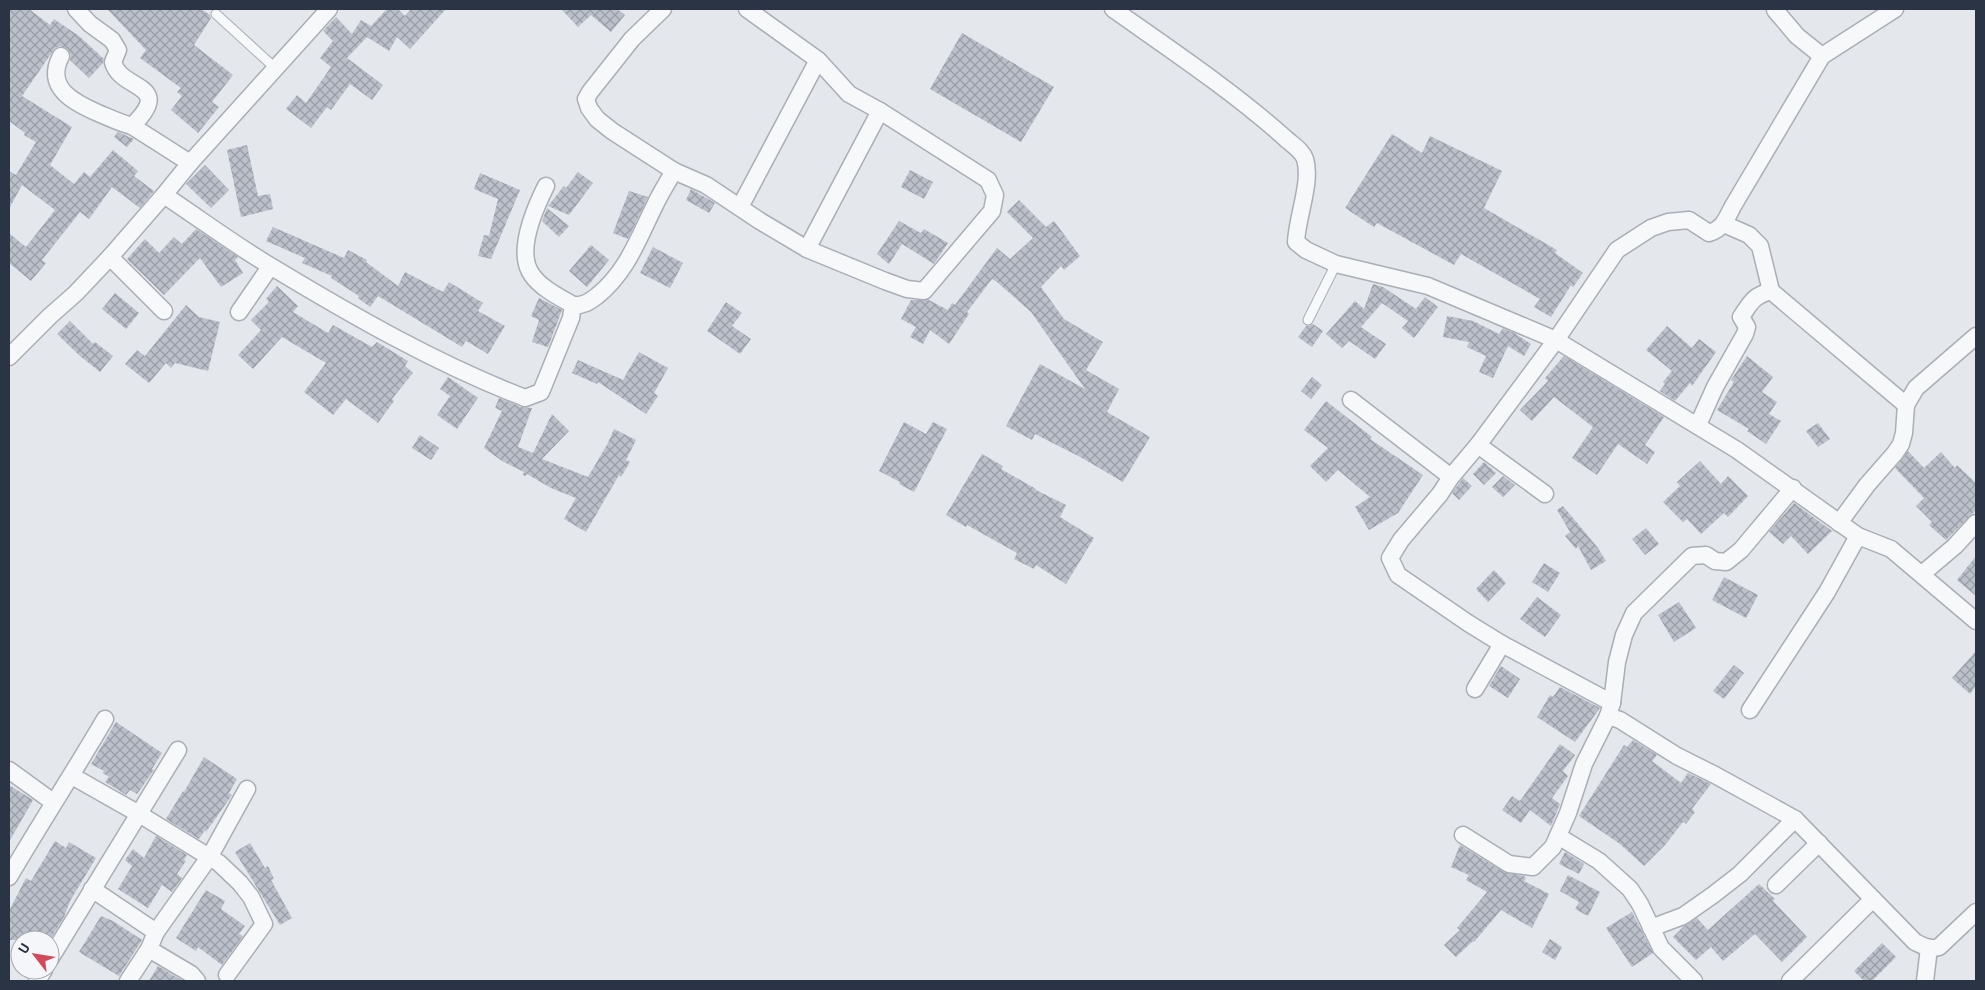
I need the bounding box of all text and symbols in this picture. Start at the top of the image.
north arrow [10,930,60,980]
text: U [12,939,35,957]

